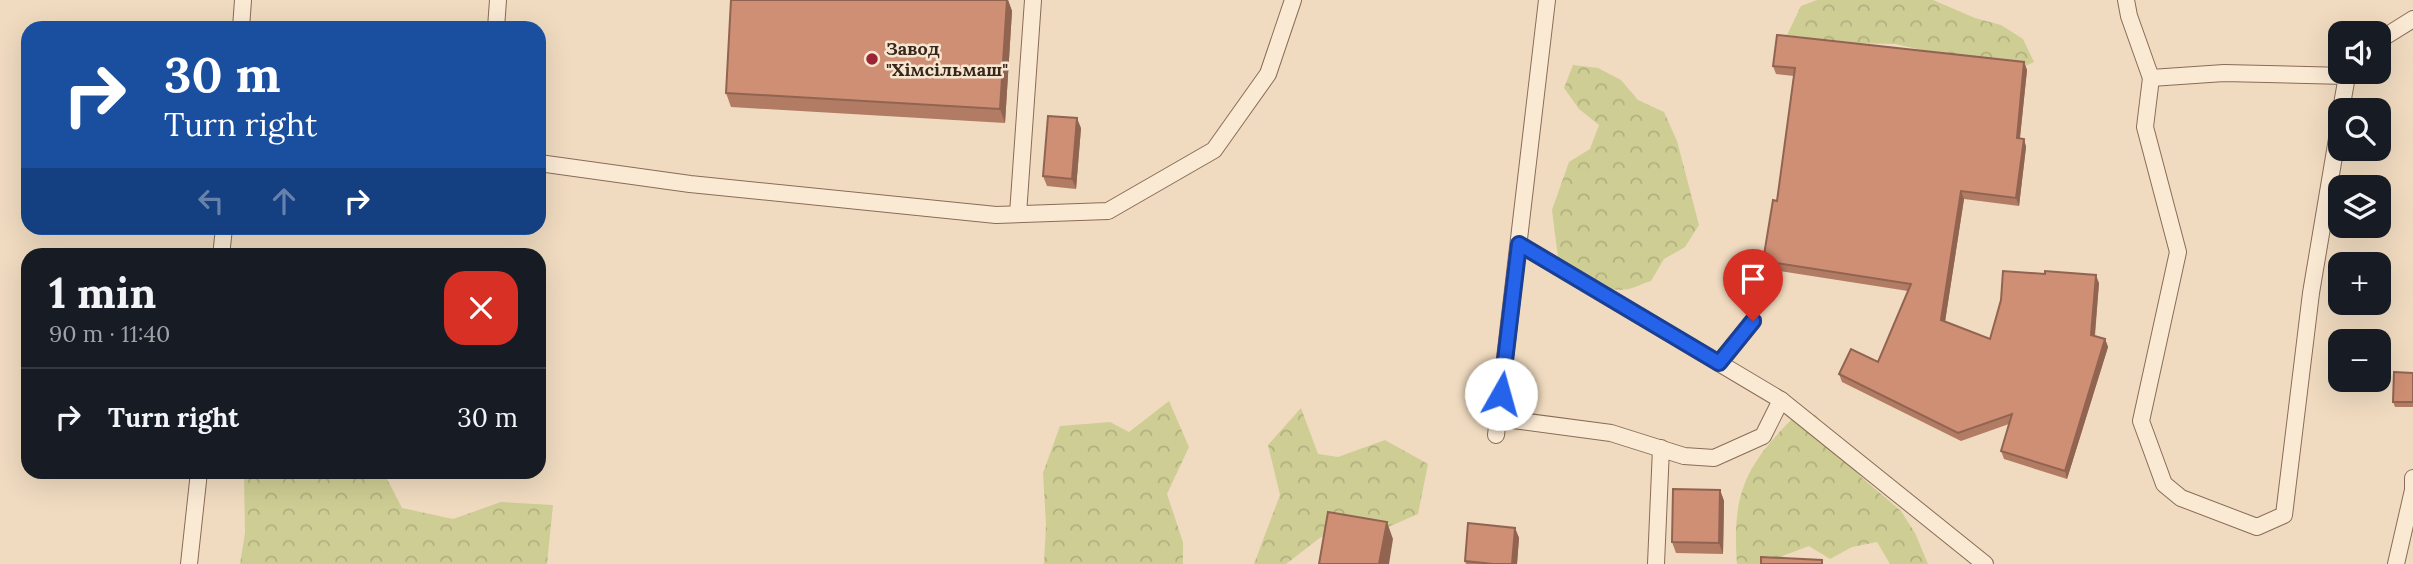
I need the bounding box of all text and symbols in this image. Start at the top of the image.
map controls [2328,21,2391,392]
button: sound [2328,21,2391,84]
place label: Завод "Хімсільмаш" [886,37,1008,81]
text: 30 m [164,43,281,105]
icon: right [49,49,140,140]
marker: Завод "Хімсільмаш" [864,51,880,67]
button: search [2328,98,2391,161]
text: Turn right [164,104,317,145]
button: layers [2328,175,2391,238]
icon: left [192,182,230,220]
icon: ahead [265,182,303,220]
icon: right [338,182,376,220]
pin [1723,249,1783,321]
button: + [2328,252,2391,315]
icon: arrive [1734,260,1772,298]
text: 1 min [49,266,156,320]
button: close [444,271,518,345]
text: 90 m · 11:40 [49,319,170,348]
button: − [2328,329,2391,392]
position arrow [1464,357,1538,431]
icon: right [49,398,87,436]
text: Turn right [108,401,239,434]
text: 30 m [457,401,518,434]

